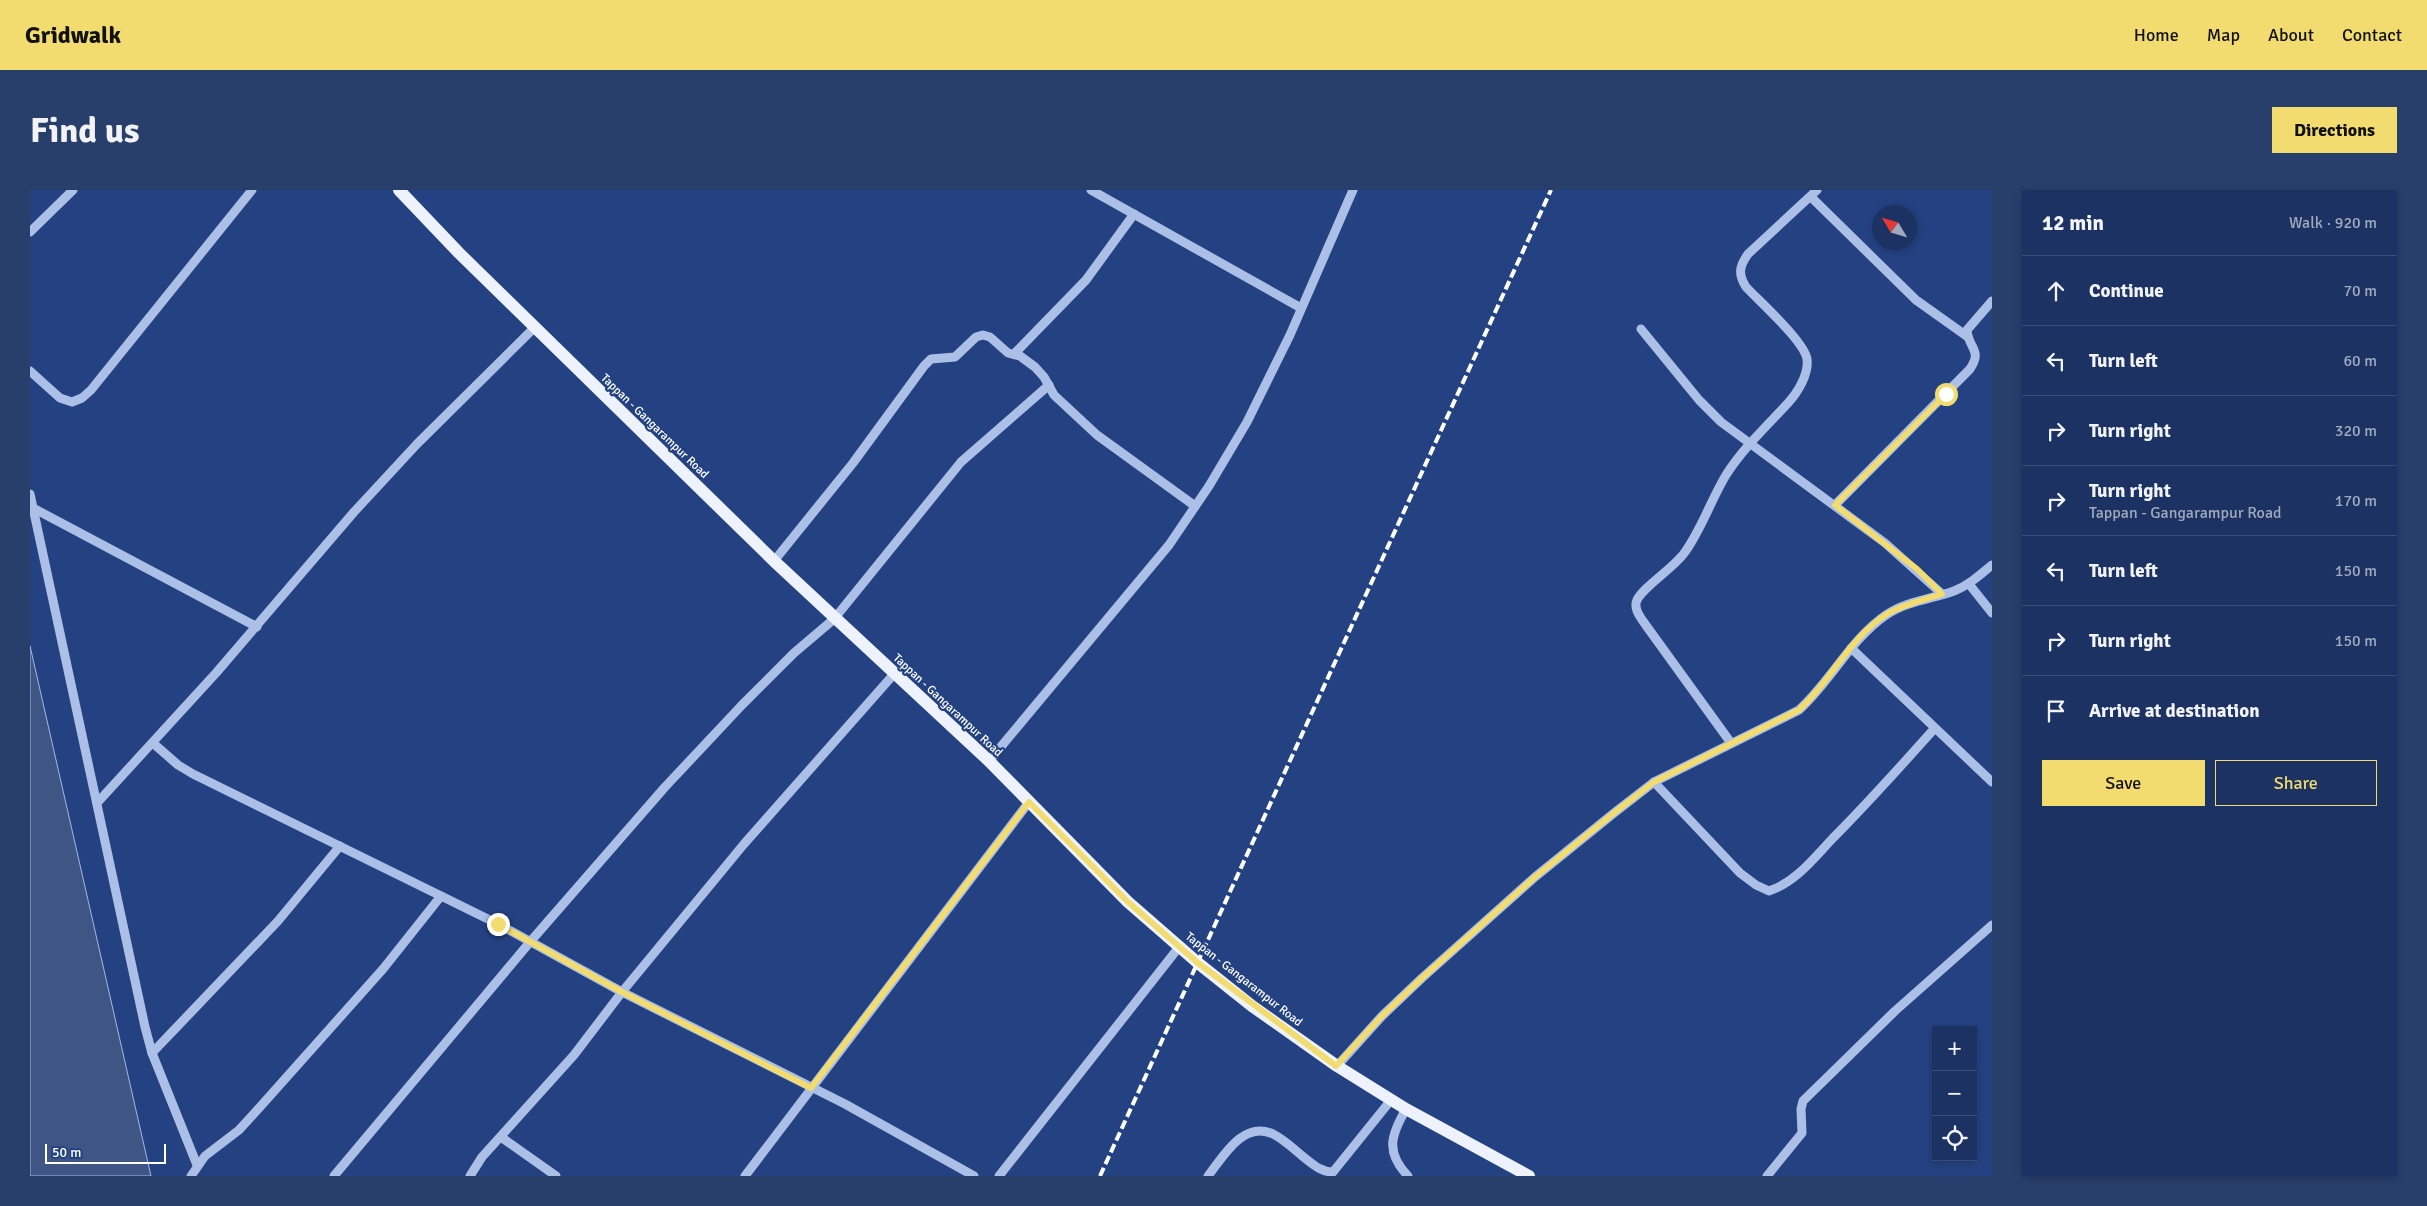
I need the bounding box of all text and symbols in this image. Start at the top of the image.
text: Gridwalk [25,20,121,50]
text: Home [2134,24,2179,46]
text: Map [2207,24,2240,46]
text: About [2268,24,2314,46]
text: Contact [2342,24,2402,46]
button: Directions [2272,107,2397,153]
text: Find us [30,109,140,152]
north arrow [1872,205,1917,250]
text: 12 min [2042,210,2104,236]
text: Walk · 920 m [2289,213,2377,233]
icon: ahead [2042,277,2070,305]
text: Continue [2089,279,2164,303]
text: 70 m [2343,281,2377,301]
icon: left [2042,347,2070,375]
text: Turn left [2089,349,2158,373]
text: 60 m [2343,351,2377,371]
street label: Tappan - Gangarampur Road [598,371,712,482]
route start [1935,383,1958,406]
icon: right [2042,417,2070,445]
text: Turn right [2089,419,2171,443]
text: 320 m [2335,421,2377,441]
text: Turn right [2089,479,2171,503]
icon: right [2042,487,2070,515]
text: 170 m [2335,491,2377,511]
text: Tappan - Gangarampur Road [2089,503,2281,523]
icon: left [2042,557,2070,585]
text: Turn left [2089,559,2158,583]
text: 150 m [2335,561,2377,581]
icon: right [2042,627,2070,655]
text: Turn right [2089,629,2171,653]
text: 150 m [2335,631,2377,651]
street label: Tappan - Gangarampur Road [890,651,1006,760]
icon: arrive [2042,697,2070,725]
text: Arrive at destination [2089,699,2260,723]
button: Save [2042,760,2205,806]
button: Share [2215,760,2377,806]
route end [487,913,510,936]
street label: Tappan - Gangarampur Road [1182,929,1305,1030]
map controls [1932,1026,1977,1161]
button: + [1932,1026,1977,1071]
button: − [1932,1071,1977,1116]
button: locate [1932,1116,1977,1161]
scale bar [45,1141,166,1164]
text: 50 m [52,1144,81,1161]

